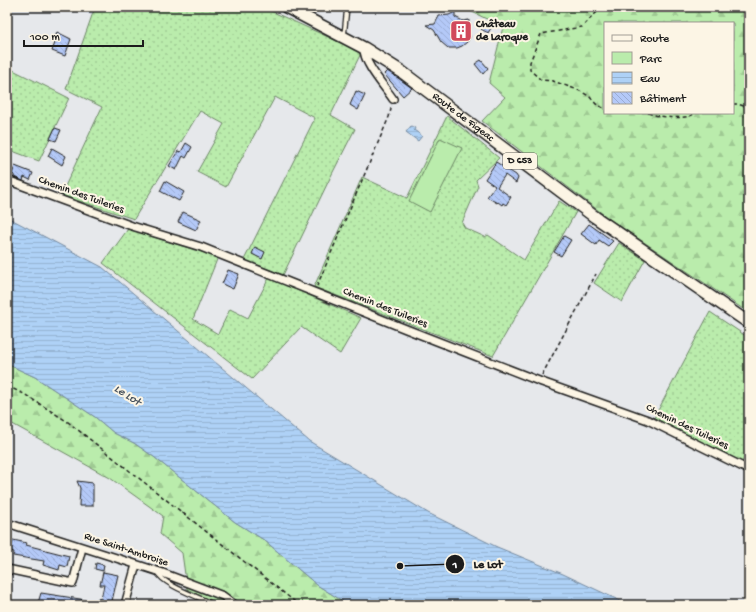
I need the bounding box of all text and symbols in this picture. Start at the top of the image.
building icon: Château de Laroque [448,18,474,44]
place label: Château de Laroque [475,18,529,45]
scale bar [24,22,143,48]
legend [604,22,734,114]
text: 100 m [29,31,60,45]
text: Route [640,33,670,47]
text: Parc [639,53,663,67]
text: Eau [640,73,660,87]
street label: Route de Figeac [430,91,497,145]
text: Bâtiment [639,93,687,107]
road number: D 653 [503,153,537,169]
street label: Chemin des Tuileries [37,174,126,216]
street label: Chemin des Tuileries [341,286,430,331]
water label: Le Lot [111,382,145,411]
street label: Chemin des Tuileries [644,402,731,453]
street label: Rue Saint-Ambroise [82,531,170,569]
callout: Le Lot [445,552,510,576]
text: 1 [452,559,458,573]
text: Le Lot [474,559,504,573]

